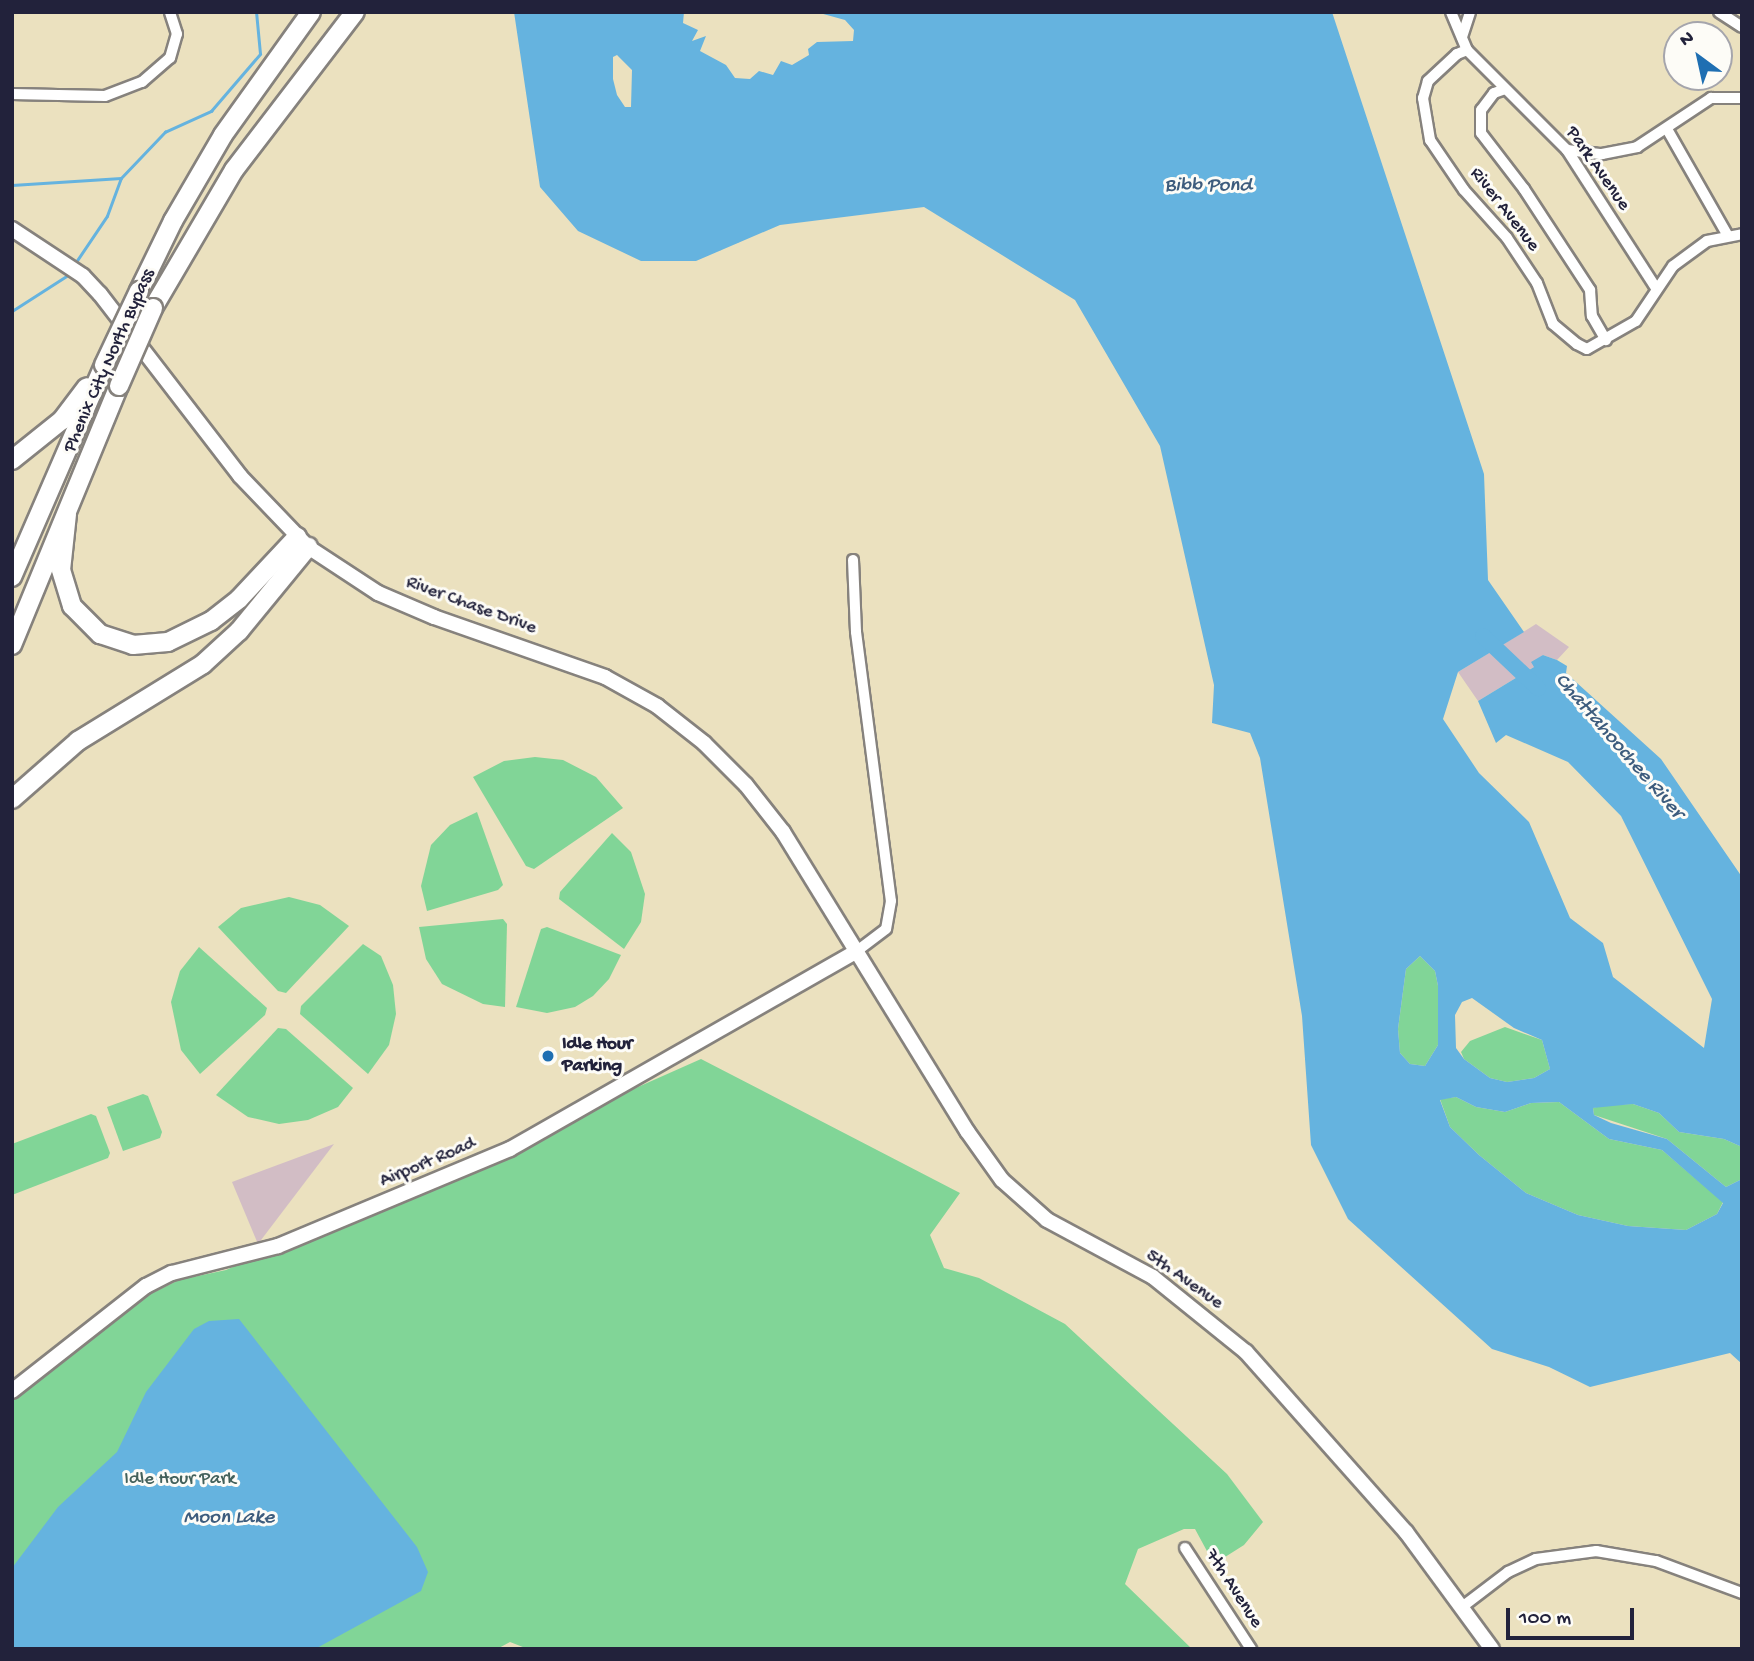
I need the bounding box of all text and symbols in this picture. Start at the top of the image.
north arrow [1663,21,1733,91]
text: N [1676,27,1699,53]
street label: Park Avenue [1560,122,1634,216]
street label: River Avenue [1464,163,1544,257]
water label: Bibb Pond [1164,174,1252,200]
street label: Phenix City North Bypass [59,266,161,456]
street label: River Chase Drive [403,572,539,640]
water label: Chattahoochee River [1548,669,1688,825]
place label: Idle Hour Parking [562,1034,633,1078]
marker: Idle Hour Parking [540,1048,556,1064]
street label: Airport Road [377,1133,479,1193]
street label: 5th Avenue [1141,1245,1227,1315]
park label: Idle Hour Park [124,1469,236,1491]
water label: Moon Lake [184,1506,274,1532]
street label: 7th Avenue [1199,1545,1267,1633]
scale bar [1509,1594,1637,1638]
text: 100 m [1519,1607,1571,1632]

